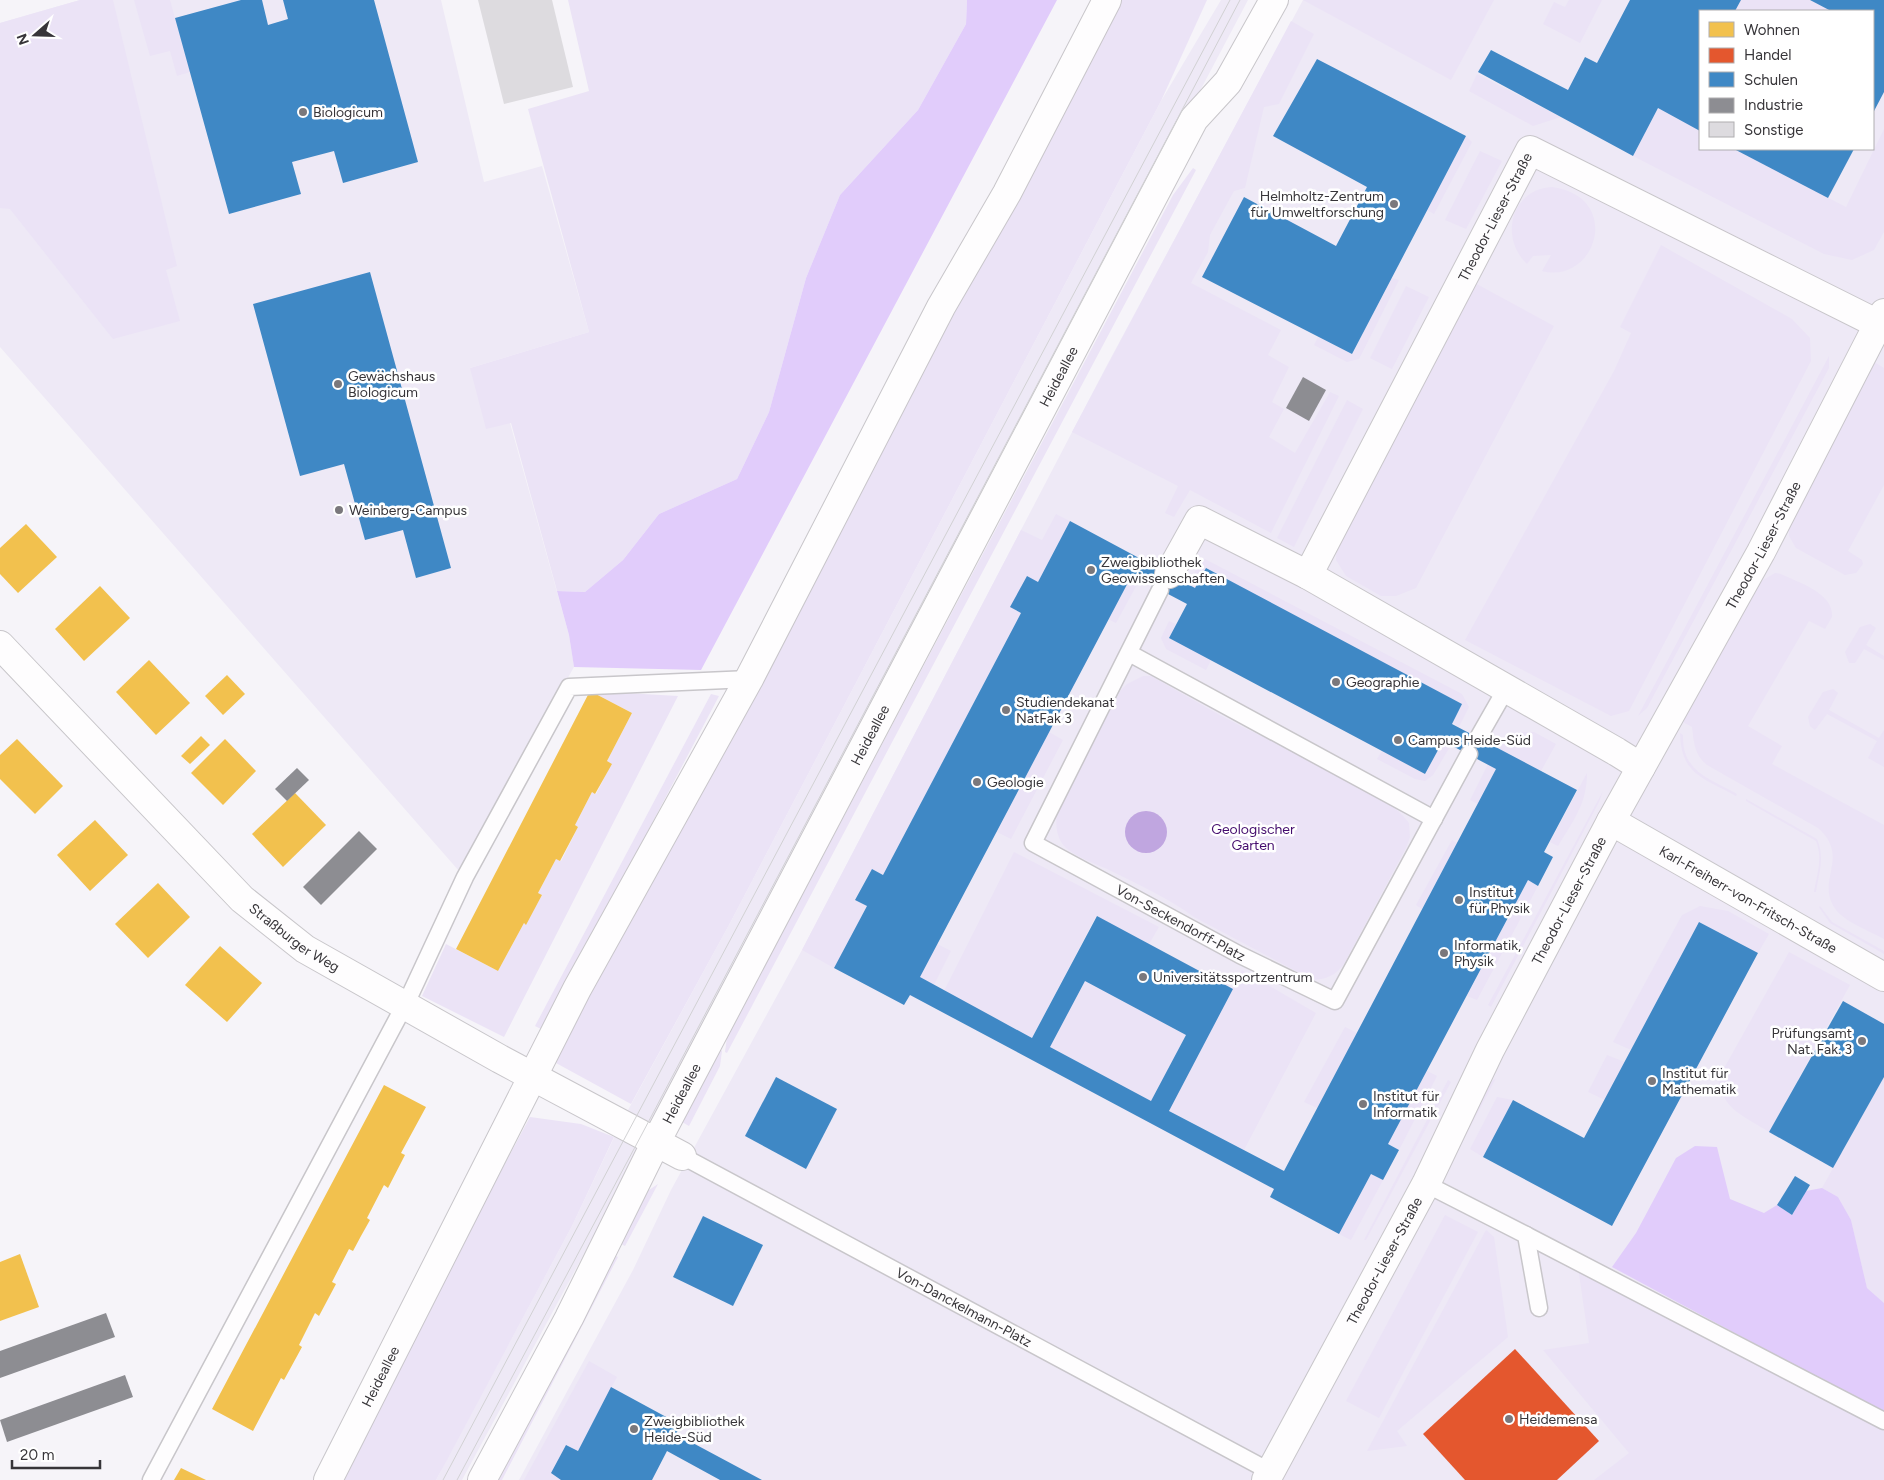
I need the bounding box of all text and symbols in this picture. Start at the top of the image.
north arrow [10,10,60,60]
legend [1699,10,1874,150]
text: Wohnen [1744,21,1800,39]
text: N [13,31,33,47]
text: Handel [1744,46,1792,64]
text: Schulen [1744,71,1798,89]
text: Industrie [1744,96,1803,114]
place label: Biologicum [313,104,383,121]
marker: Biologicum [297,106,309,118]
text: Sonstige [1744,121,1803,139]
street label: Theodor-Lieser-Straße [1455,149,1536,284]
place label: Helmholtz-Zentrum für Umweltforschung [1251,188,1384,221]
marker: Helmholtz-Zentrum für Umweltforschung [1388,198,1400,210]
street label: Heideallee [1036,343,1082,410]
place label: Gewächshaus Biologicum [348,368,435,401]
marker: Gewächshaus Biologicum [332,378,344,390]
street label: Theodor-Lieser-Straße [1722,478,1805,612]
place label: Weinberg-Campus [349,502,467,519]
marker: Weinberg-Campus [333,504,345,516]
place label: Zweigbibliothek Geowissenschaften [1101,554,1225,587]
marker: Zweigbibliothek Geowissenschaften [1085,564,1097,576]
place label: Geographie [1346,674,1420,691]
marker: Geographie [1330,676,1342,688]
place label: Studiendekanat NatFak 3 [1016,694,1114,727]
street label: Heideallee [847,702,893,768]
marker: Studiendekanat NatFak 3 [1000,704,1012,716]
place label: Campus Heide-Süd [1408,732,1531,749]
marker: Campus Heide-Süd [1392,734,1404,746]
place label: Geologie [987,774,1044,791]
marker: Geologie [971,776,983,788]
park label: Geologischer Garten [1211,821,1295,854]
street label: Theodor-Lieser-Straße [1528,833,1610,968]
street label: Karl-Freiherr-von-Fritsch-Straße [1656,842,1840,957]
street label: Von-Seckendorff-Platz [1113,881,1248,965]
place label: Institut für Physik [1469,884,1530,917]
marker: Institut für Physik [1453,894,1465,906]
street label: Straßburger Weg [246,900,343,975]
place label: Informatik, Physik [1454,937,1521,970]
marker: Informatik, Physik [1438,947,1450,959]
place label: Universitätssportzentrum [1153,969,1313,986]
marker: Universitätssportzentrum [1137,971,1149,983]
place label: Prüfungsamt Nat. Fak. 3 [1772,1025,1852,1058]
marker: Prüfungsamt Nat. Fak. 3 [1856,1035,1868,1047]
street label: Heideallee [659,1060,705,1127]
place label: Institut für Mathematik [1662,1065,1736,1098]
marker: Institut für Mathematik [1646,1075,1658,1087]
place label: Institut für Informatik [1373,1088,1440,1121]
marker: Institut für Informatik [1357,1098,1369,1110]
street label: Theodor-Lieser-Straße [1343,1194,1426,1328]
street label: Von-Danckelmann-Platz [893,1264,1035,1351]
street label: Heideallee [358,1343,403,1410]
place label: Heidemensa [1519,1411,1597,1428]
place label: Zweigbibliothek Heide-Süd [644,1413,745,1446]
marker: Heidemensa [1503,1413,1515,1425]
marker: Zweigbibliothek Heide-Süd [628,1423,640,1435]
scale bar [12,1438,100,1470]
text: 20 m [20,1446,54,1464]

